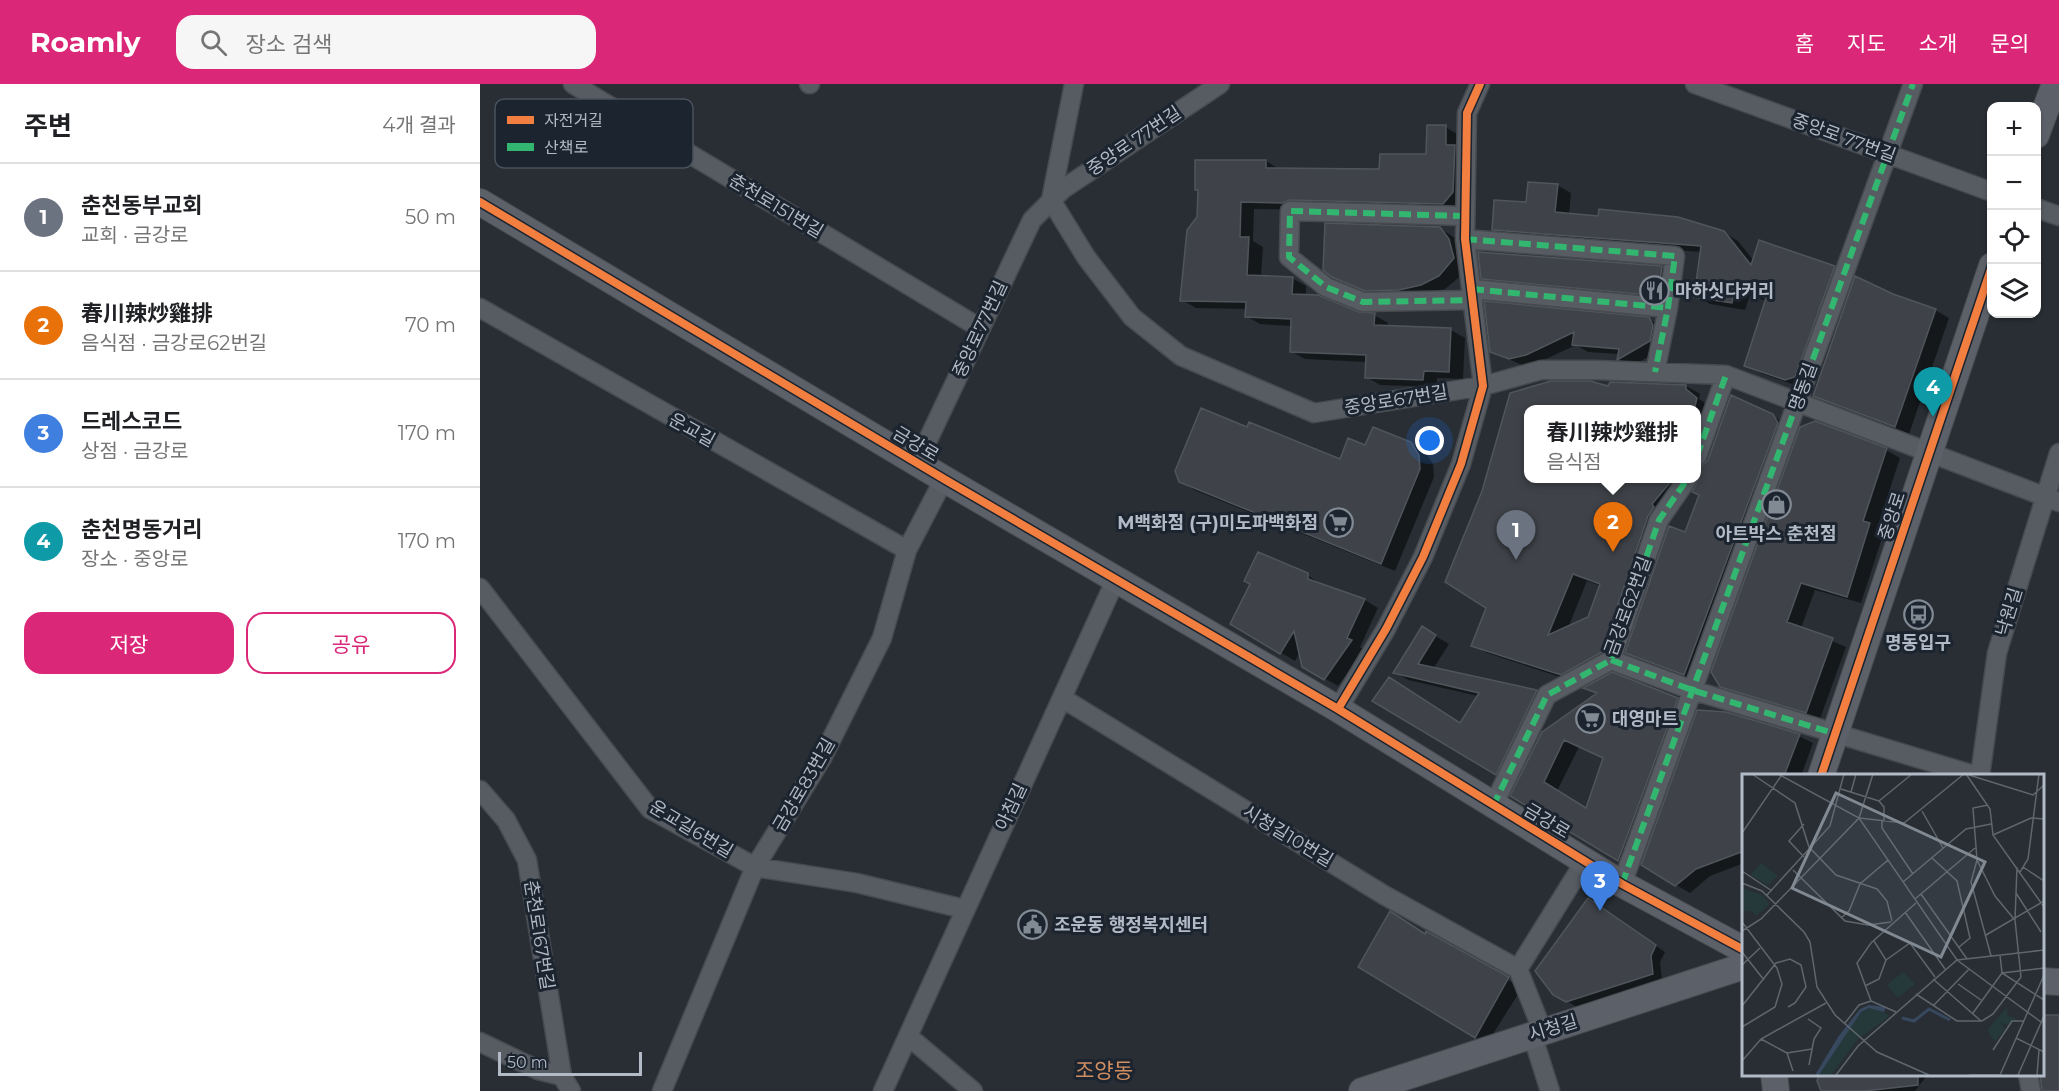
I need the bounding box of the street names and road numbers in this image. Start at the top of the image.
street label: 중앙로 77번길 [1083,101,1185,181]
street label: 중앙로 77번길 [1789,109,1899,167]
street label: 춘천로151번길 [725,169,827,243]
street label: 중앙로77번길 [948,277,1012,381]
street label: 명동길 [1784,360,1822,414]
street label: 중앙로67번길 [1343,381,1449,419]
street label: 운교길 [665,408,719,452]
street label: 금강로 [889,422,943,466]
street label: 중앙로 [1874,489,1910,543]
street label: 금강로62번길 [1600,553,1656,659]
street label: 낙원길 [1991,585,2027,639]
street label: 금강로83번길 [768,734,840,836]
street label: 아침길 [991,780,1031,834]
street label: 운교길6번길 [645,795,737,863]
street label: 금강로 [1520,799,1574,843]
street label: 시청길10번길 [1239,801,1337,871]
street label: 춘천로167번길 [519,879,559,991]
street label: 시청길 [1526,1010,1580,1046]

